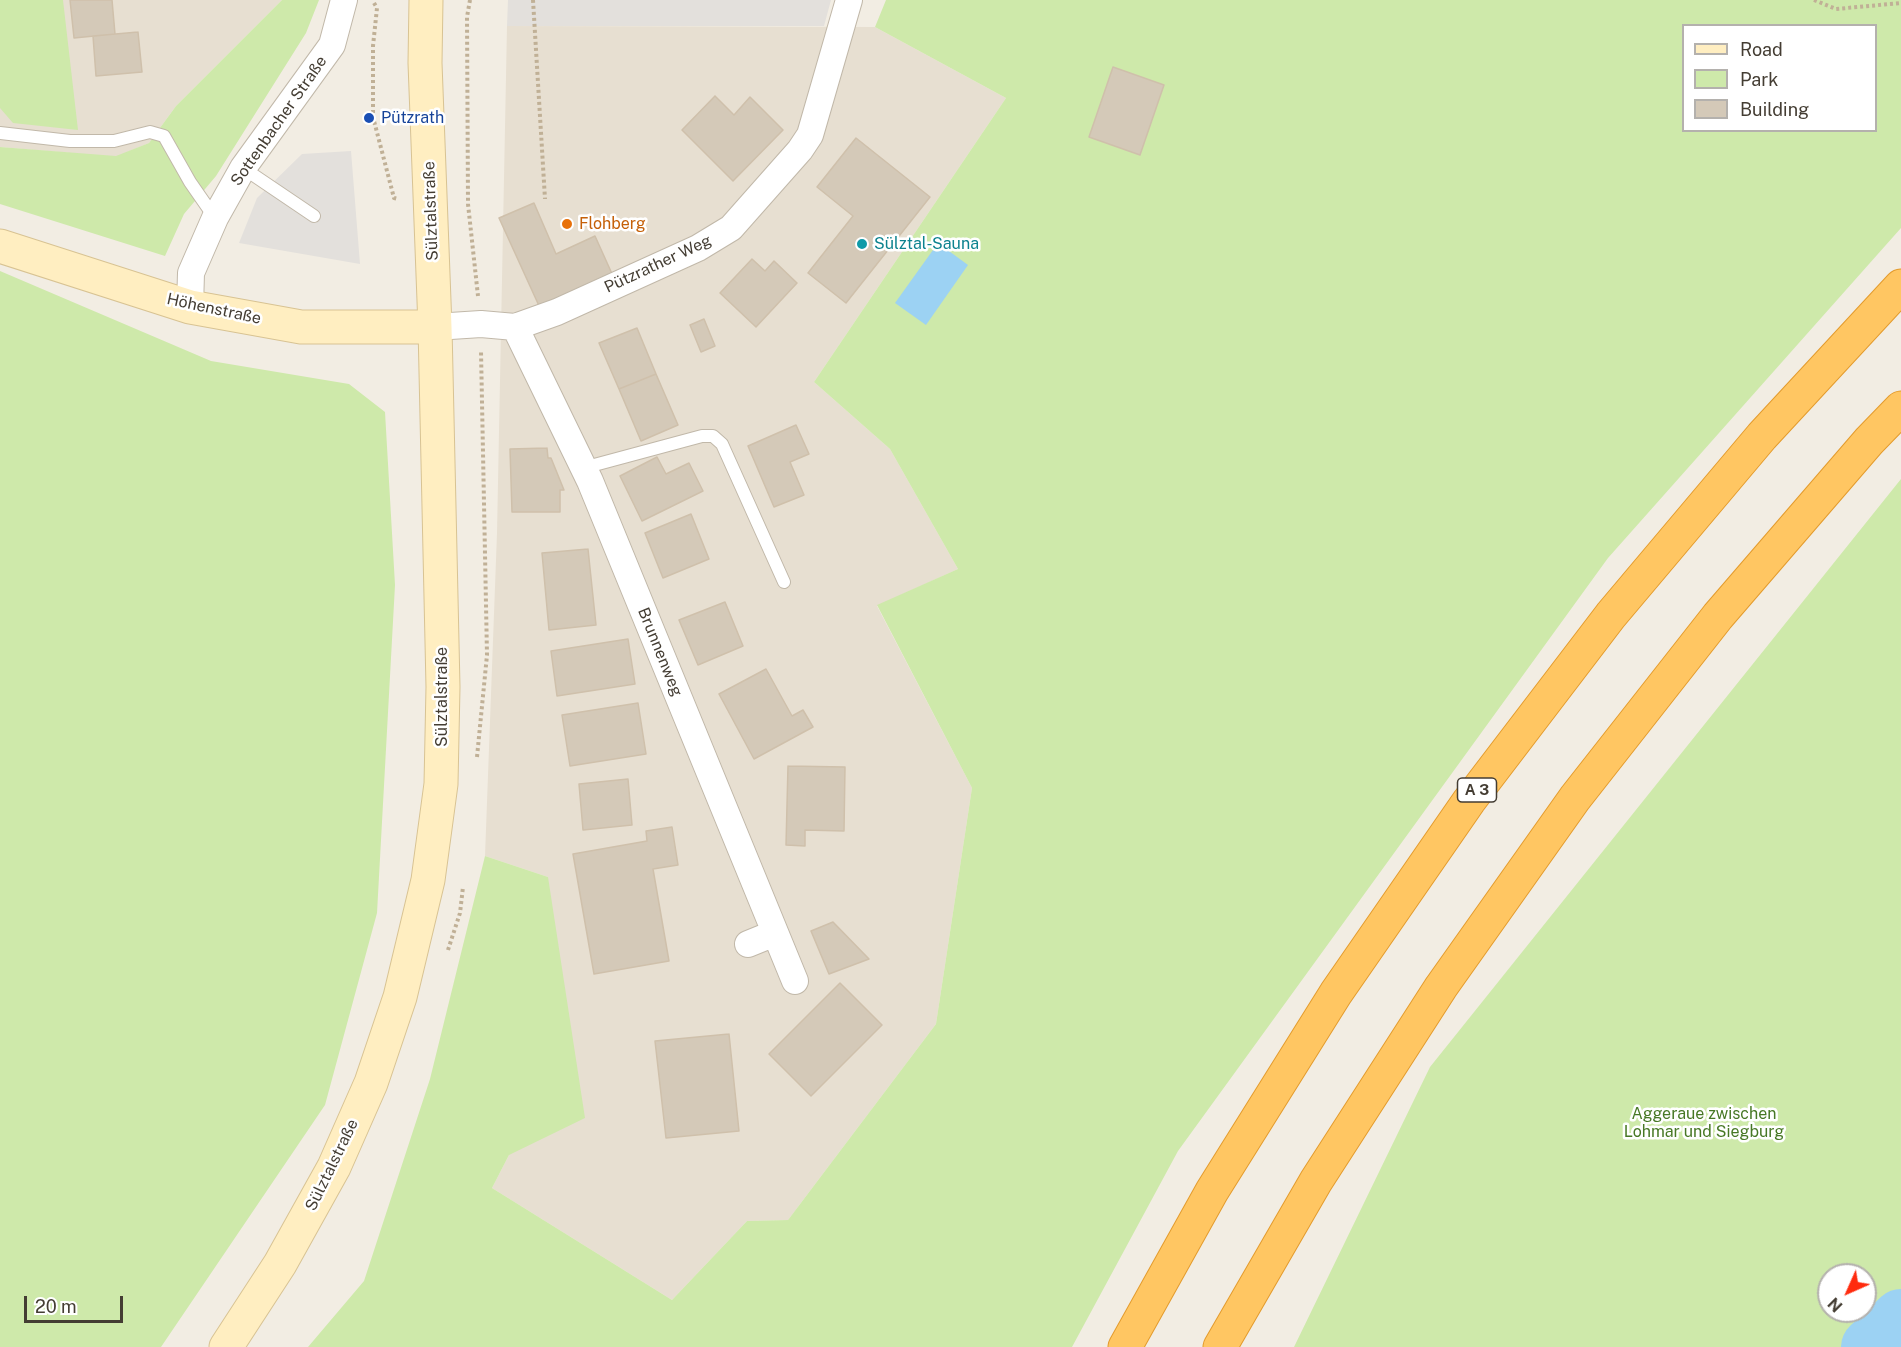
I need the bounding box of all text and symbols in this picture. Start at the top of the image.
legend [1682,24,1877,132]
text: Road [1740,39,1783,60]
street label: Sottenbacher Straße [227,52,331,190]
text: Park [1740,69,1778,90]
text: Building [1740,99,1809,120]
place label: Pützrath [381,108,444,128]
marker: Pützrath [362,111,376,125]
street label: Sülztalstraße [420,161,442,261]
place label: Flohberg [579,214,646,234]
marker: Flohberg [560,217,574,231]
street label: Pützrather Weg [601,231,715,297]
place label: Sülztal-Sauna [874,234,979,254]
marker: Sülztal-Sauna [855,237,869,251]
street label: Höhenstraße [165,290,263,328]
street label: Brunnenweg [633,605,687,699]
street label: Sülztalstraße [432,647,452,747]
road number: A 3 [1458,778,1496,802]
park label: Aggeraue zwischen Lohmar und Siegburg [1624,1104,1784,1142]
street label: Sülztalstraße [301,1116,363,1214]
north arrow [1817,1263,1877,1323]
scale bar [27,1284,126,1322]
text: N [1824,1294,1846,1316]
text: 20 m [35,1296,77,1317]

